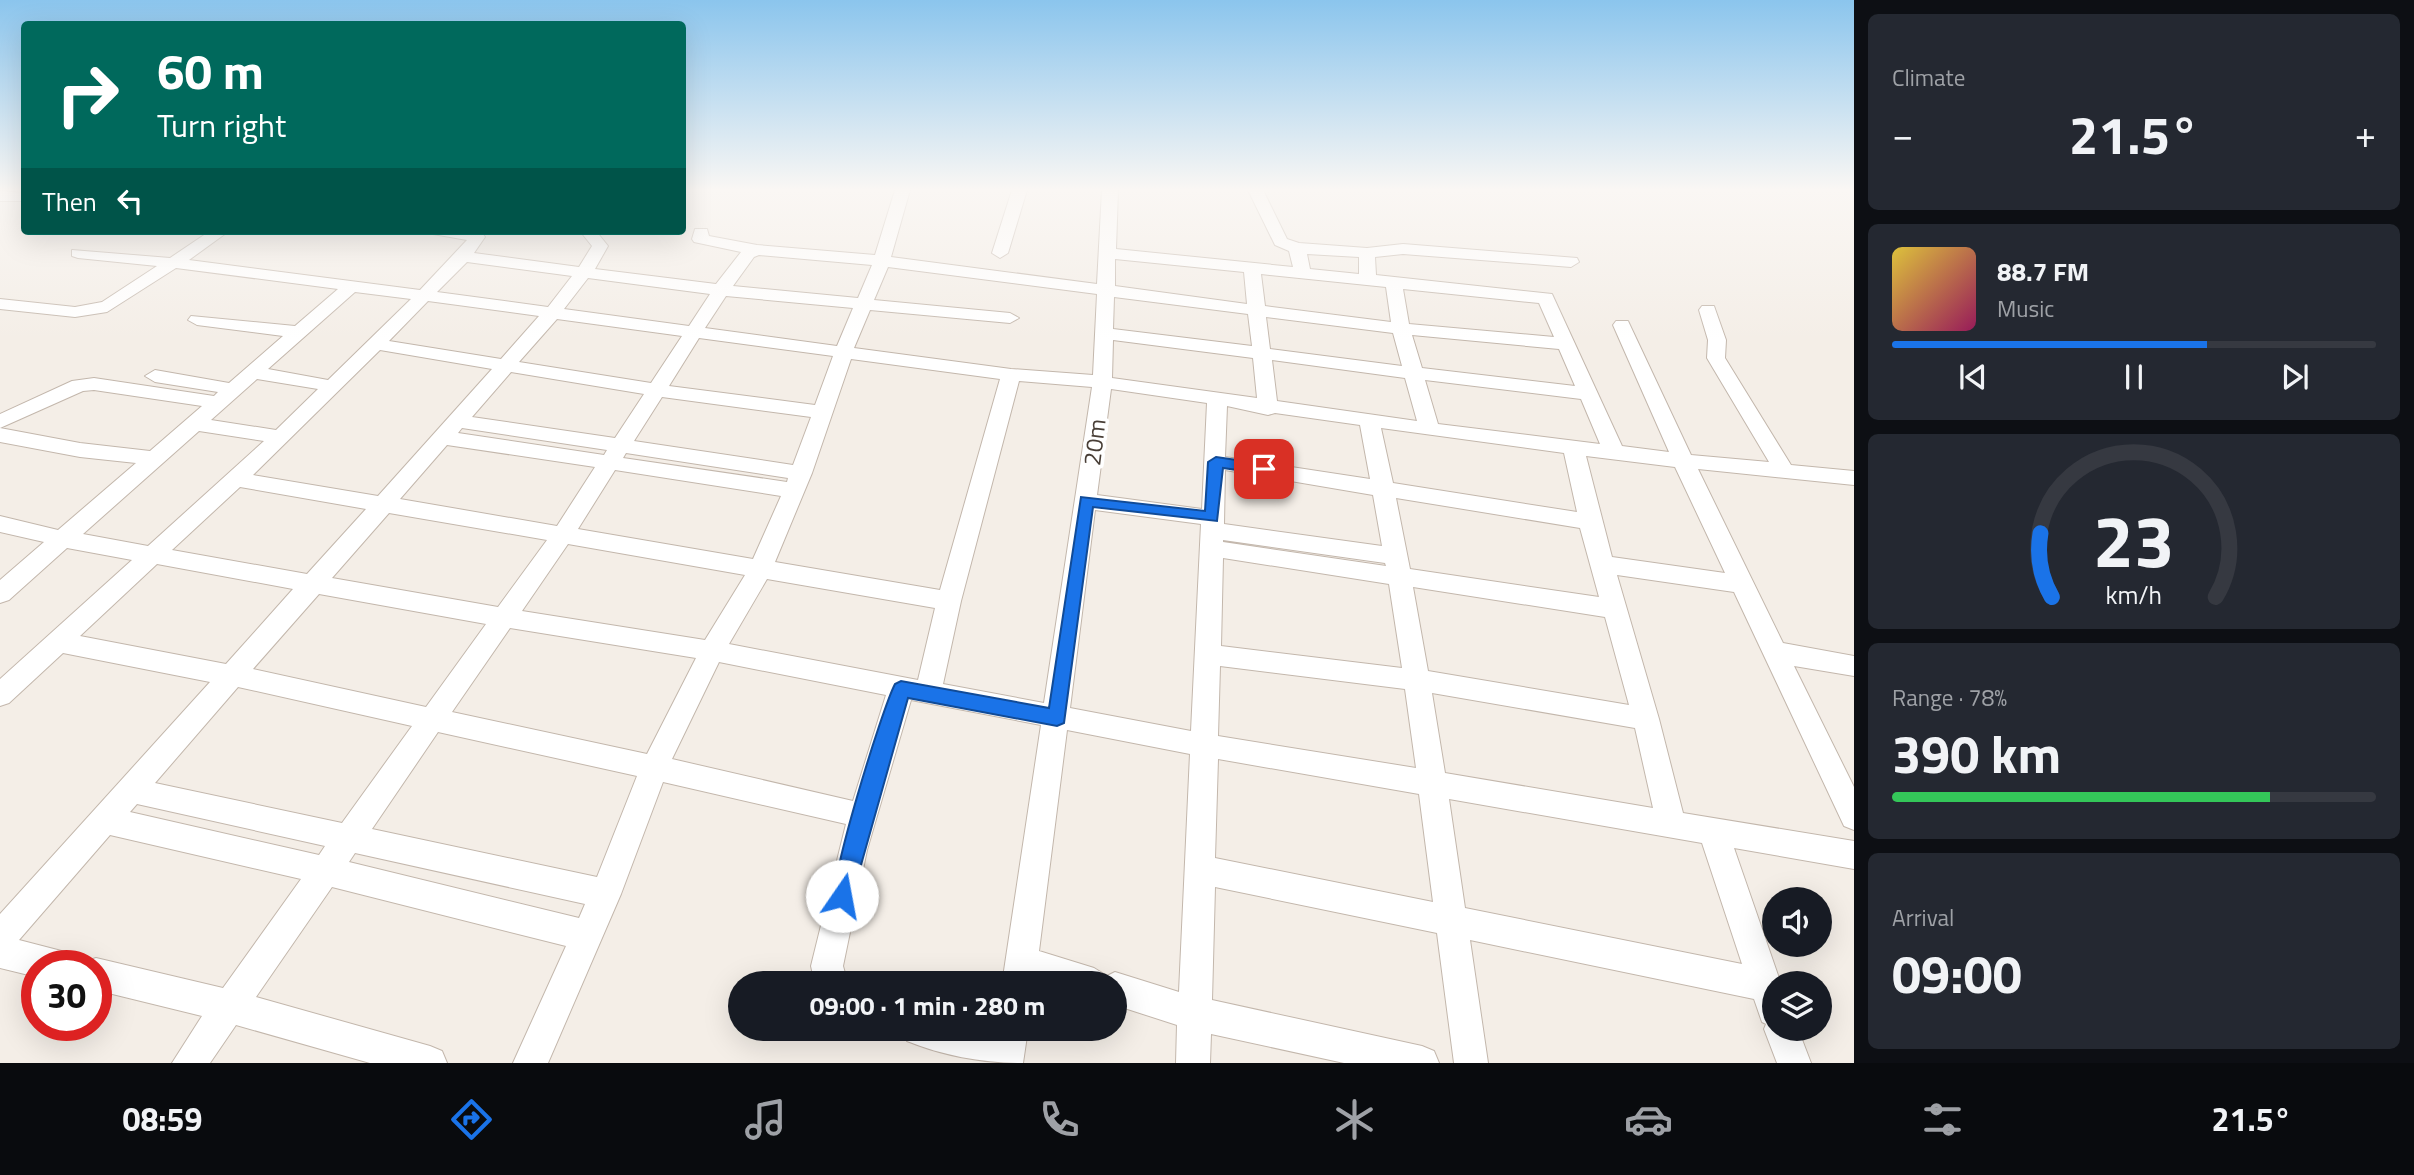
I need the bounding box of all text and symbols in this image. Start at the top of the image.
text: 60 m [157,33,264,108]
icon: right [42,49,133,140]
text: Climate [1892,60,1965,95]
text: 21.5° [2069,95,2199,174]
text: Turn right [157,101,286,149]
text: − [1892,105,1913,163]
text: + [2355,105,2376,163]
text: Then [42,182,97,221]
icon: left [111,182,149,220]
text: 88.7 FM [1997,252,2089,291]
text: Music [1997,291,2054,326]
icon: previous [1954,358,1992,396]
icon: pause [2115,358,2153,396]
icon: next [2276,358,2314,396]
street label: 20m [1073,417,1115,467]
pin [1234,439,1294,499]
icon: arrive [1245,450,1283,488]
text: 23 [2093,486,2175,596]
text: km/h [2106,576,2162,614]
text: Range · 78% [1892,680,2007,715]
text: 390 km [1892,714,2061,793]
position arrow [805,859,879,933]
map controls [1762,887,1832,1041]
button: sound [1762,887,1832,957]
text: Arrival [1892,900,1954,935]
text: 09:00 [1892,934,2022,1013]
speed limit sign: 30 [21,950,112,1041]
button: layers [1762,971,1832,1041]
text: 09:00 · 1 min · 280 m [810,986,1045,1025]
text: 08:59 [123,1095,202,1143]
icon: directions [447,1095,496,1144]
icon: music [741,1095,790,1144]
icon: phone [1035,1095,1084,1144]
icon: climate [1330,1095,1379,1144]
icon: car [1624,1095,1673,1144]
icon: filters [1918,1095,1967,1144]
text: 21.5° [2212,1095,2291,1143]

